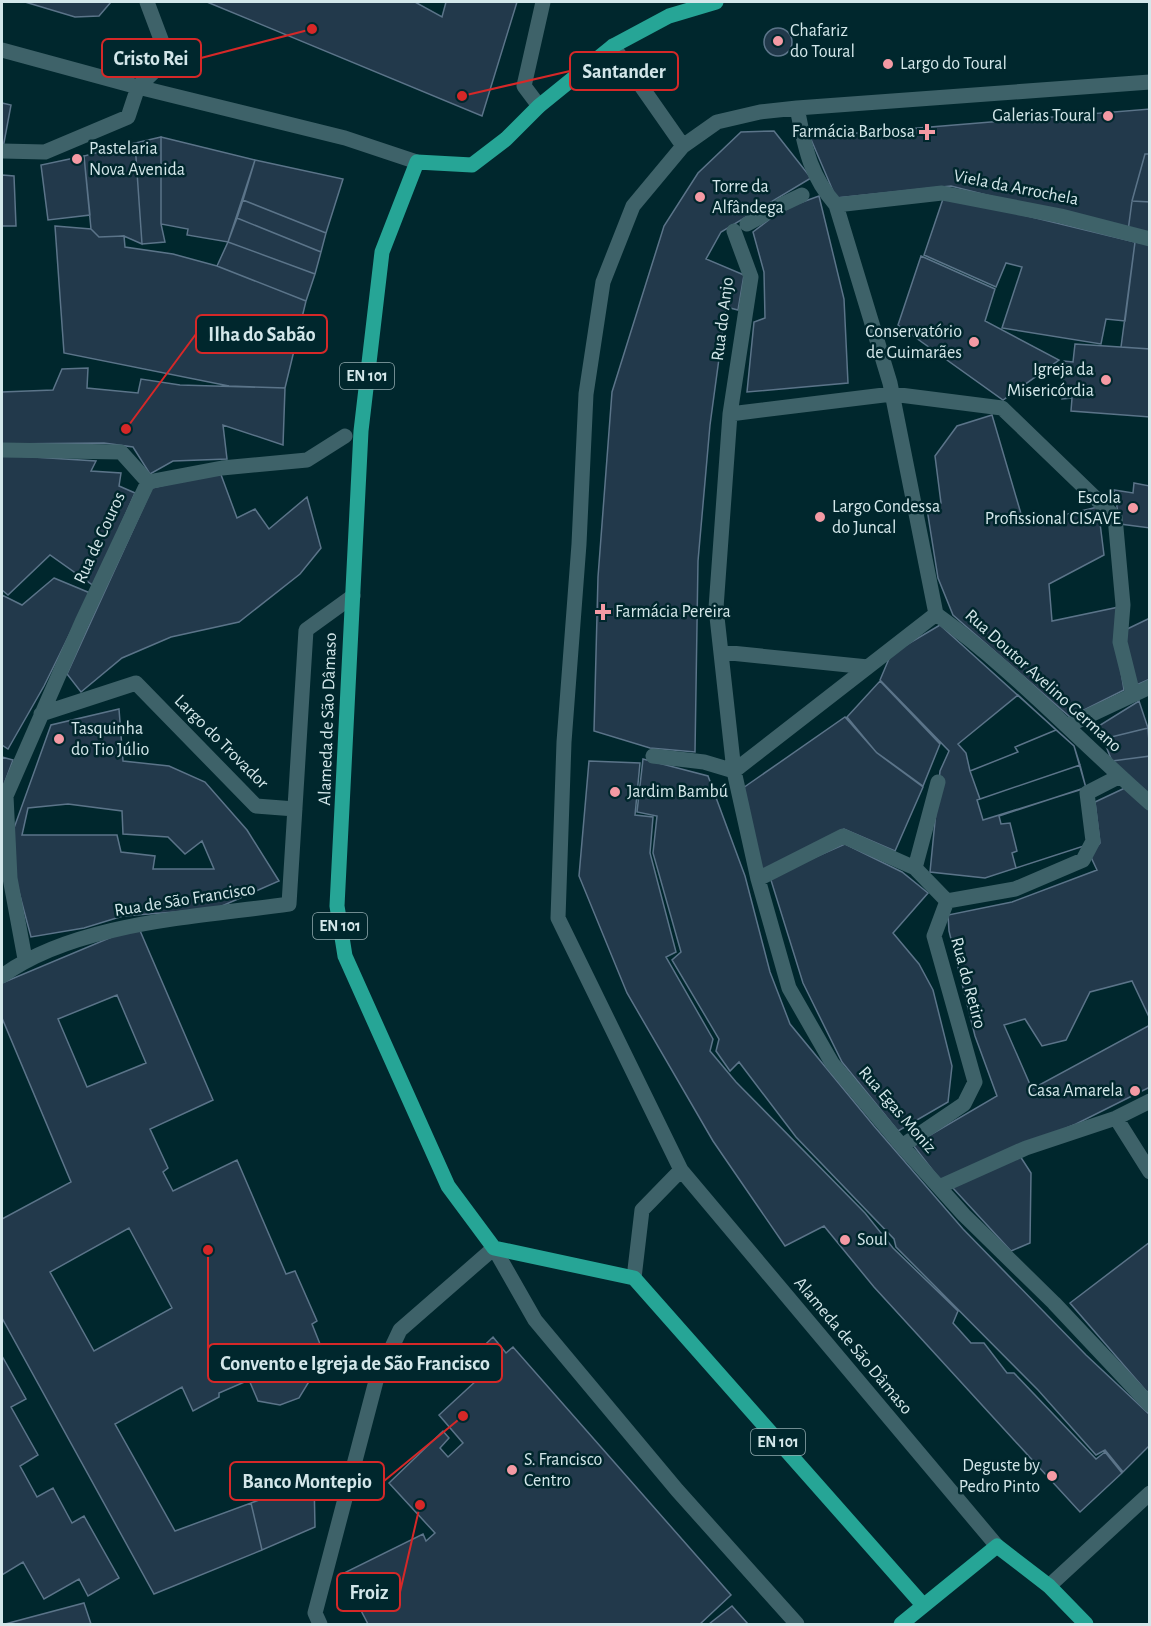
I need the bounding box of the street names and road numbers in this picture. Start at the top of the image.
street label: Viela da Arrochela [952,167,1080,209]
street label: Rua do Anjo [709,276,737,362]
road number: EN 101 [340,363,394,389]
street label: Rua de Couros [71,489,129,587]
street label: Rua Doutor Avelino Germano [961,606,1125,756]
street label: Alameda de São Dâmaso [316,632,340,806]
street label: Largo do Trovador [171,692,272,793]
street label: Rua de São Francisco [113,880,257,920]
road number: EN 101 [313,913,367,939]
street label: Rua do Retiro [947,935,989,1031]
street label: Rua Egas Moniz [855,1063,939,1157]
street label: Alameda de São Dâmaso [790,1274,916,1418]
road number: EN 101 [751,1429,805,1455]

